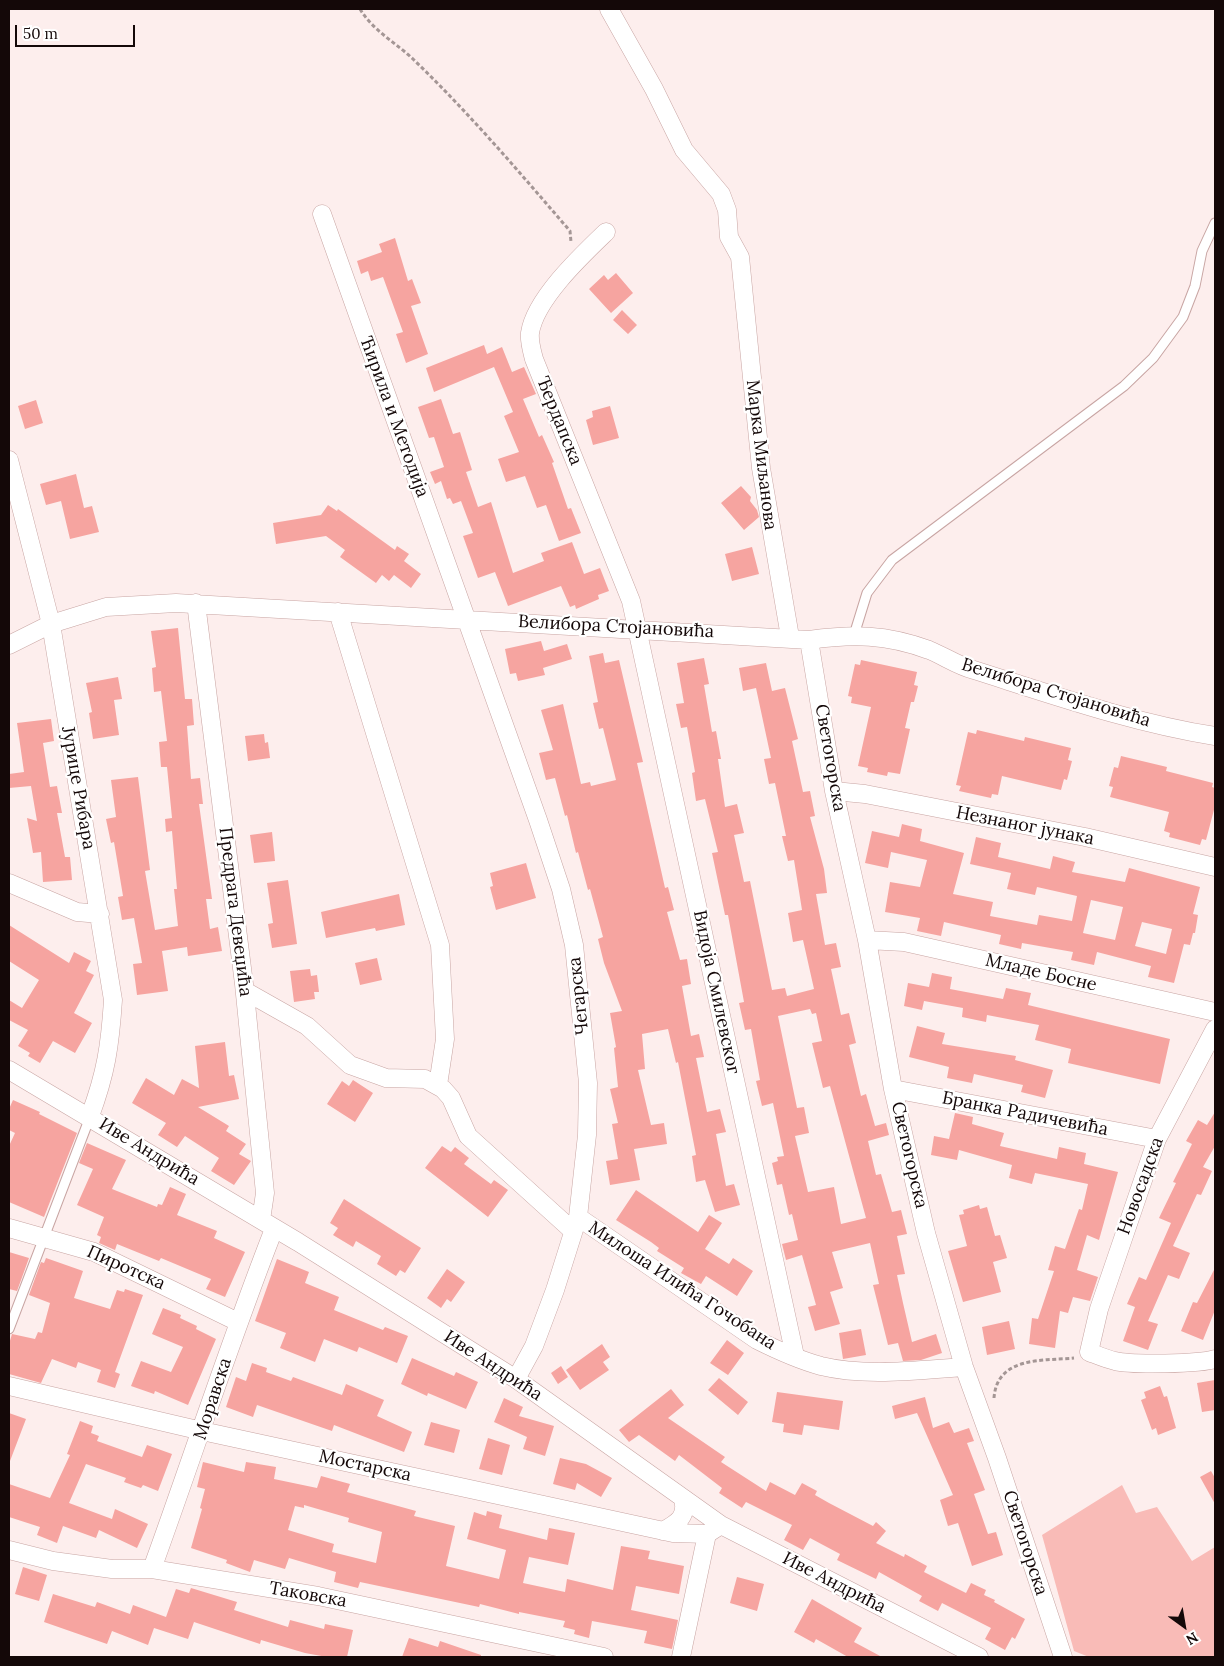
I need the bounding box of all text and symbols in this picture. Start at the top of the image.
scale bar [18,15,138,47]
text: 50 m [23,24,58,43]
street label: Ћирила и Методија [355,333,433,501]
street label: Ђердапска [531,373,587,469]
street label: Марка Миљанова [741,379,781,531]
street label: Велибора Стојановића [517,611,715,643]
street label: Велибора Стојановића [959,654,1153,732]
street label: Светогорска [810,703,850,813]
street label: Јурице Рибара [57,725,99,851]
street label: Незнаног јунака [954,802,1096,850]
street label: Предрага Девеџића [214,826,256,998]
street label: Видоја Смилевског [688,908,744,1076]
street label: Младе Босне [983,950,1099,996]
street label: Чегарска [564,956,594,1036]
street label: Бранка Радичевића [940,1087,1110,1141]
street label: Светогорска [886,1100,932,1210]
street label: Иве Андрића [95,1114,203,1190]
street label: Новосадска [1113,1134,1169,1238]
street label: Милоша Илића Гочобана [584,1217,780,1355]
street label: Пиротска [83,1241,169,1295]
street label: Иве Андрића [440,1326,546,1406]
street label: Моравска [190,1355,236,1443]
street label: Мостарска [317,1446,413,1486]
street label: Светогорска [998,1488,1052,1598]
street label: Иве Андрића [779,1548,889,1618]
street label: Таковска [268,1578,348,1612]
north arrow [1159,1601,1209,1651]
text: N [1183,1628,1201,1649]

